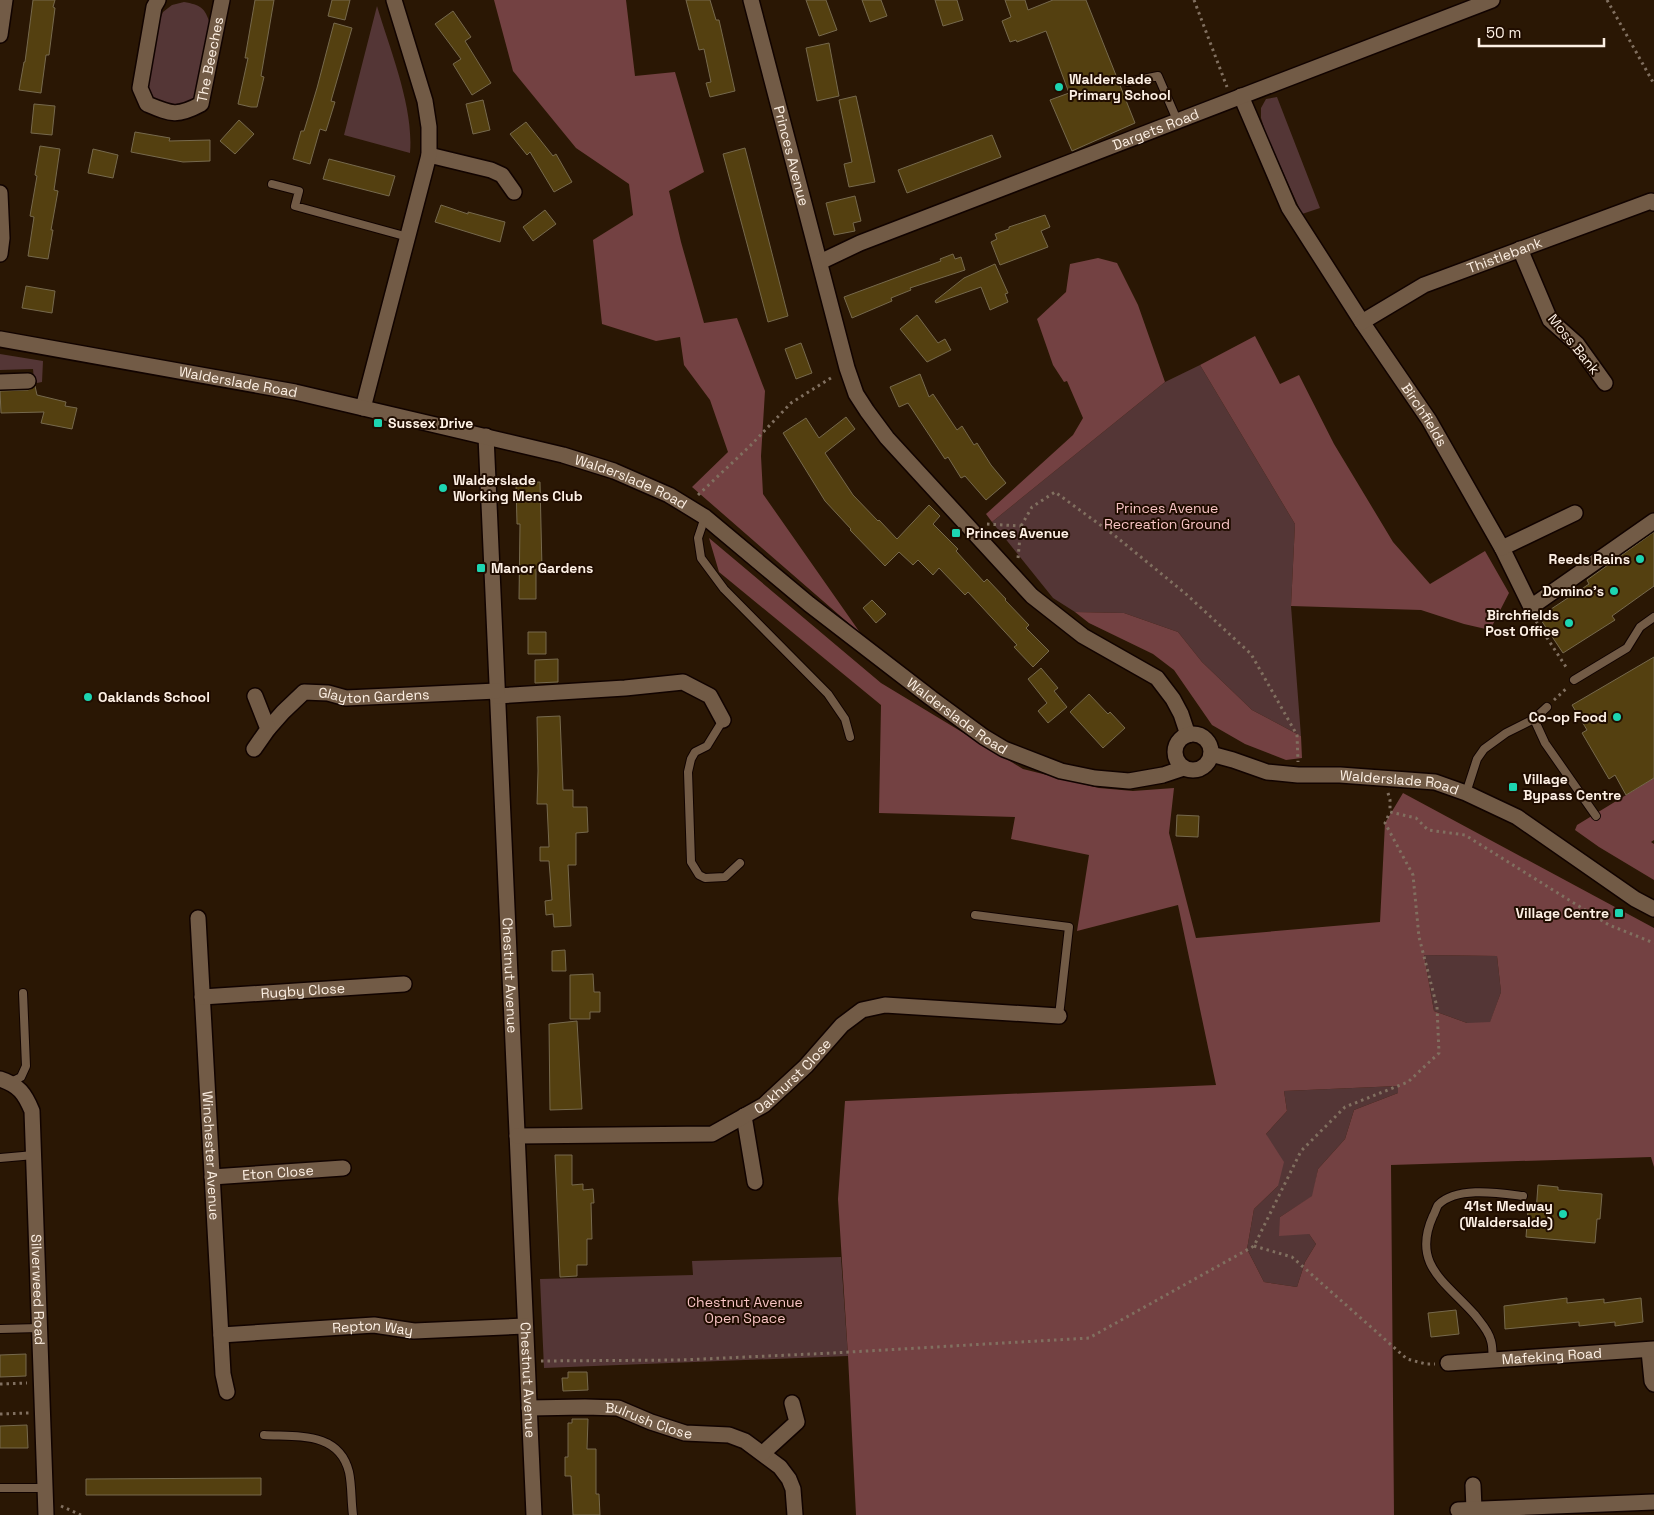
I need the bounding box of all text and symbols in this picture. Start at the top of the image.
street label: The Beeches [192,15,227,104]
scale bar [1479,15,1604,47]
text: 50 m [1486,23,1521,42]
place label: Walderslade Primary School [1069,70,1171,104]
marker: Walderslade Primary School [1053,81,1065,93]
street label: Princes Avenue [770,104,813,208]
street label: Dargets Road [1110,105,1201,154]
street label: Thistlebank [1464,233,1545,277]
street label: Moss Bank [1544,310,1604,378]
street label: Walderslade Road [177,362,299,401]
street label: Birchfields [1397,379,1451,450]
place label: Sussex Drive [388,414,473,432]
marker: Sussex Drive [372,417,384,429]
street label: Walderslade Road [573,450,690,513]
place label: Walderslade Working Mens Club [453,471,583,505]
marker: Walderslade Working Mens Club [437,482,449,494]
park label: Princes Avenue Recreation Ground [1104,499,1230,533]
place label: Princes Avenue [966,524,1069,542]
marker: Princes Avenue [950,527,962,539]
place label: Reeds Rains [1549,550,1630,568]
marker: Reeds Rains [1634,553,1646,565]
place label: Manor Gardens [491,559,593,577]
marker: Manor Gardens [475,562,487,574]
place label: Domino's [1542,582,1604,600]
marker: Domino's [1608,585,1620,597]
place label: Birchfields Post Office [1485,606,1559,640]
marker: Birchfields Post Office [1563,617,1575,629]
street label: Walderslade Road [903,674,1011,758]
street label: Glayton Gardens [318,684,430,707]
place label: Oaklands School [98,688,210,706]
marker: Oaklands School [82,691,94,703]
place label: Co-op Food [1529,708,1607,726]
marker: Co-op Food [1611,711,1623,723]
street label: Walderslade Road [1339,766,1461,799]
place label: Village Bypass Centre [1523,770,1621,804]
marker: Village Bypass Centre [1507,781,1519,793]
place label: Village Centre [1515,904,1609,922]
marker: Village Centre [1613,907,1625,919]
street label: Chestnut Avenue [498,917,522,1034]
street label: Rugby Close [260,979,345,1002]
street label: Oakhurst Close [751,1035,835,1118]
street label: Winchester Avenue [198,1091,224,1221]
street label: Eton Close [241,1161,314,1184]
place label: 41st Medway (Waldersalde) [1459,1197,1553,1231]
marker: 41st Medway (Waldersalde) [1557,1208,1569,1220]
street label: Silverweed Road [27,1234,49,1345]
park label: Chestnut Avenue Open Space [687,1293,803,1327]
street label: Repton Way [331,1316,414,1340]
street label: Chestnut Avenue [516,1322,540,1438]
street label: Mafeking Road [1501,1344,1602,1368]
street label: Bulrush Close [605,1398,693,1442]

